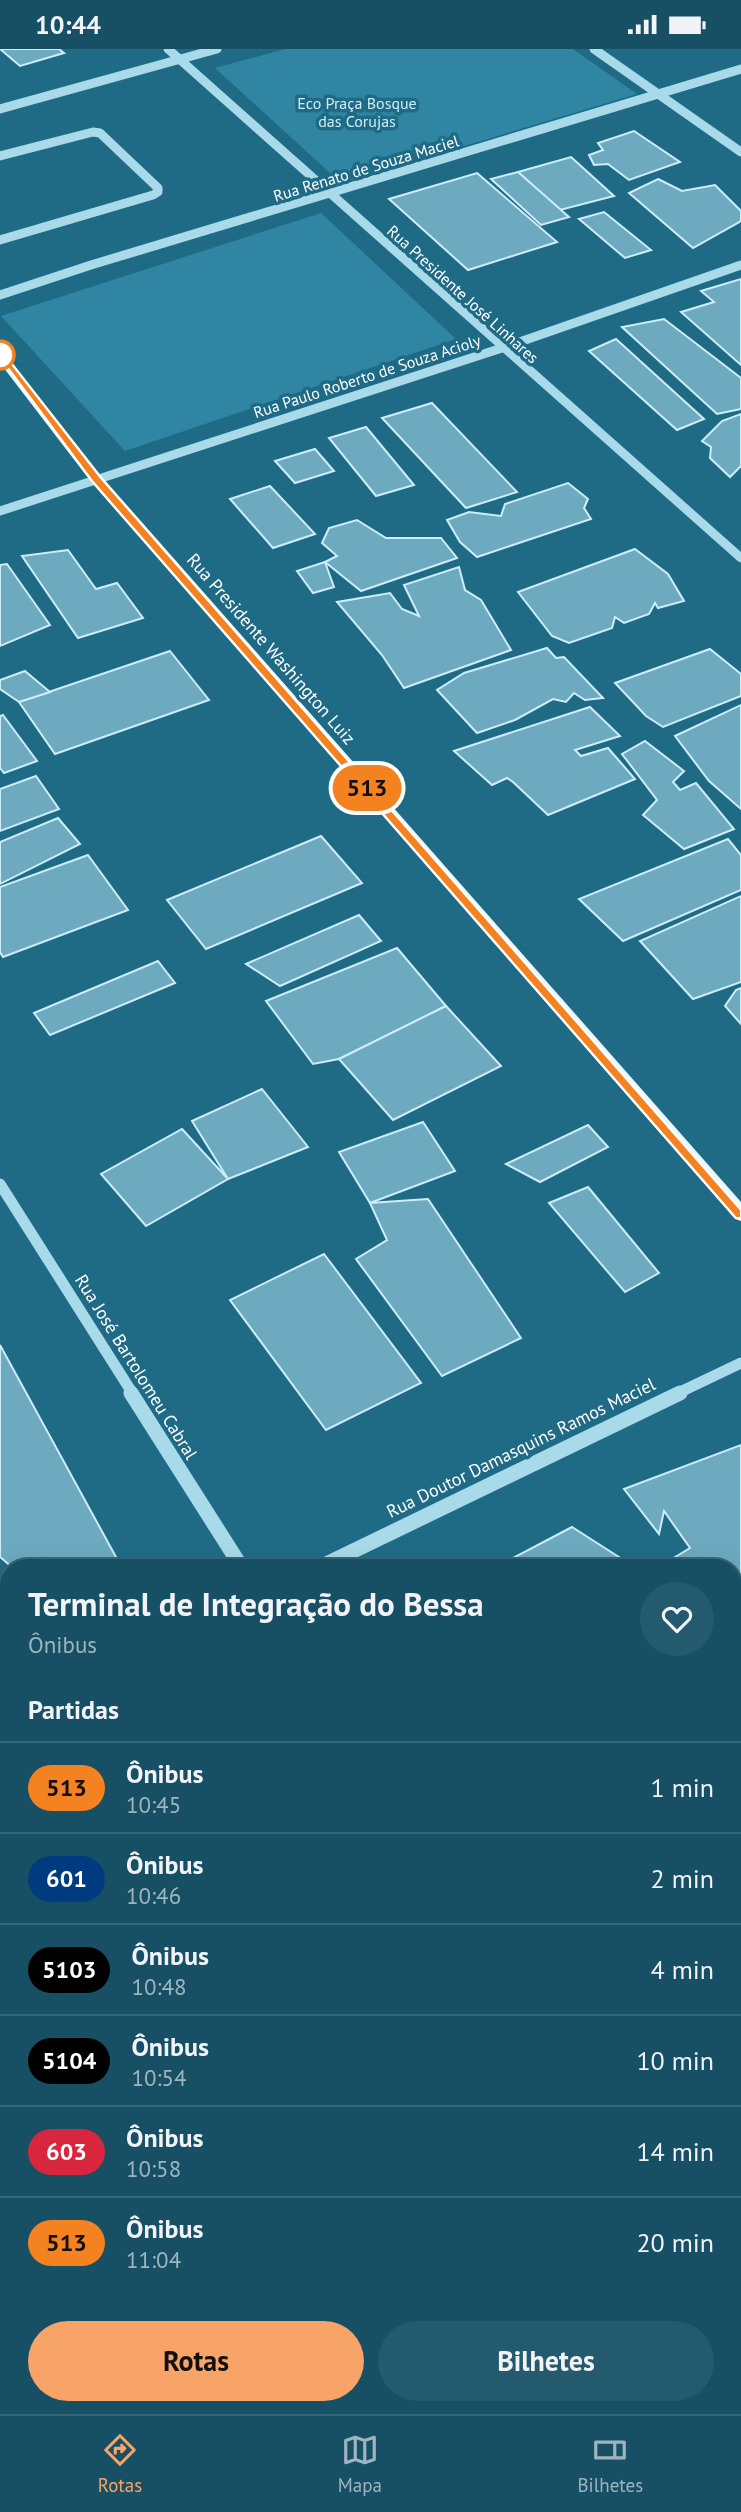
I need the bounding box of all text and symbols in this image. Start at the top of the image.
text: 10:44 [35,8,101,41]
park label: Eco Praça Bosque das Corujas [297,93,417,131]
street label: Rua Renato de Souza Maciel [271,130,461,206]
street label: Rua Presidente José Linhares [383,221,543,368]
street label: Rua Paulo Roberto de Souza Acioly [251,330,484,422]
unlabelled marker [0,340,15,370]
street label: Rua Presidente Washington Luiz [182,548,361,749]
line badge: 513 [327,765,407,811]
text: 513 [347,772,387,803]
street label: Rua José Bartolomeu Cabral [70,1270,203,1464]
street label: Rua Doutor Damasquins Ramos Maciel [383,1372,660,1523]
text: Terminal de Integração do Bessa [28,1582,484,1625]
button: heart [640,1582,714,1656]
text: Ônibus [28,1630,97,1659]
text: Partidas [28,1693,119,1726]
text: Ônibus [126,1757,203,1790]
text: 1 min [651,1771,714,1804]
text: 513 [46,1772,87,1803]
text: 10:45 [126,1790,181,1819]
text: Ônibus [126,1848,203,1881]
text: 2 min [651,1862,714,1895]
text: 601 [46,1863,87,1894]
text: 10:46 [126,1881,181,1910]
text: Ônibus [131,1939,209,1972]
text: 4 min [651,1953,714,1986]
text: 5103 [42,1954,96,1985]
text: 10:48 [131,1972,187,2001]
text: Ônibus [131,2030,209,2063]
text: 10 min [636,2044,714,2077]
text: 5104 [42,2045,96,2076]
text: 10:54 [131,2063,187,2092]
text: Ônibus [126,2121,203,2154]
text: 14 min [636,2135,714,2168]
text: 603 [46,2136,87,2167]
text: 10:58 [126,2154,181,2183]
text: Ônibus [126,2212,203,2245]
text: 20 min [636,2226,714,2259]
text: 513 [46,2227,87,2258]
text: 11:04 [126,2245,181,2274]
button: Rotas [28,2321,364,2401]
button: Bilhetes [378,2321,714,2401]
tab: Rotas [98,2431,142,2497]
tab: Mapa [338,2431,382,2497]
tab: Bilhetes [578,2431,643,2497]

